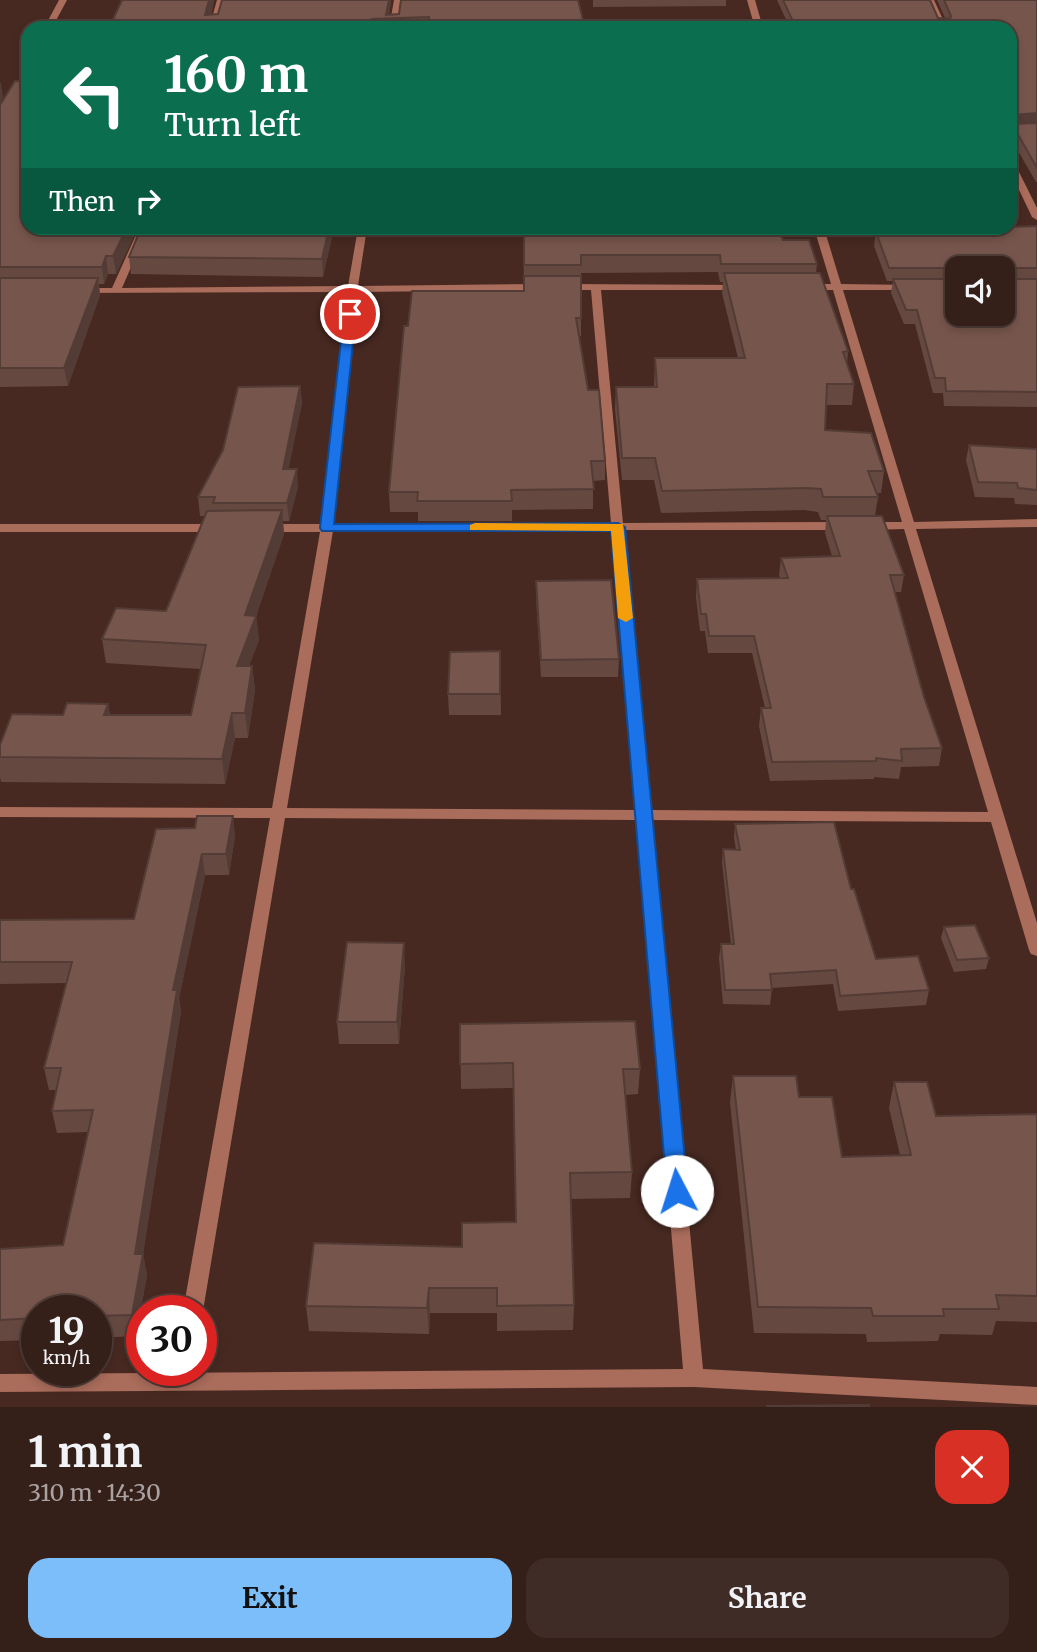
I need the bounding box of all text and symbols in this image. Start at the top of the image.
text: 160 m [164,44,308,105]
icon: left [49,49,140,140]
text: Turn left [164,105,301,145]
icon: right [129,182,167,220]
text: Then [49,185,115,218]
map controls [945,256,1015,326]
button: sound [945,256,1015,326]
pin [320,284,380,344]
icon: arrive [331,295,369,333]
position arrow [640,1154,714,1228]
speed limit sign: 30 [126,1295,217,1386]
text: 19 [48,1309,85,1353]
text: km/h [43,1346,90,1369]
text: 1 min [28,1426,142,1478]
button: close [935,1430,1009,1504]
text: 310 m · 14:30 [28,1478,161,1507]
button: Exit [28,1558,512,1638]
button: Share [526,1558,1009,1638]

